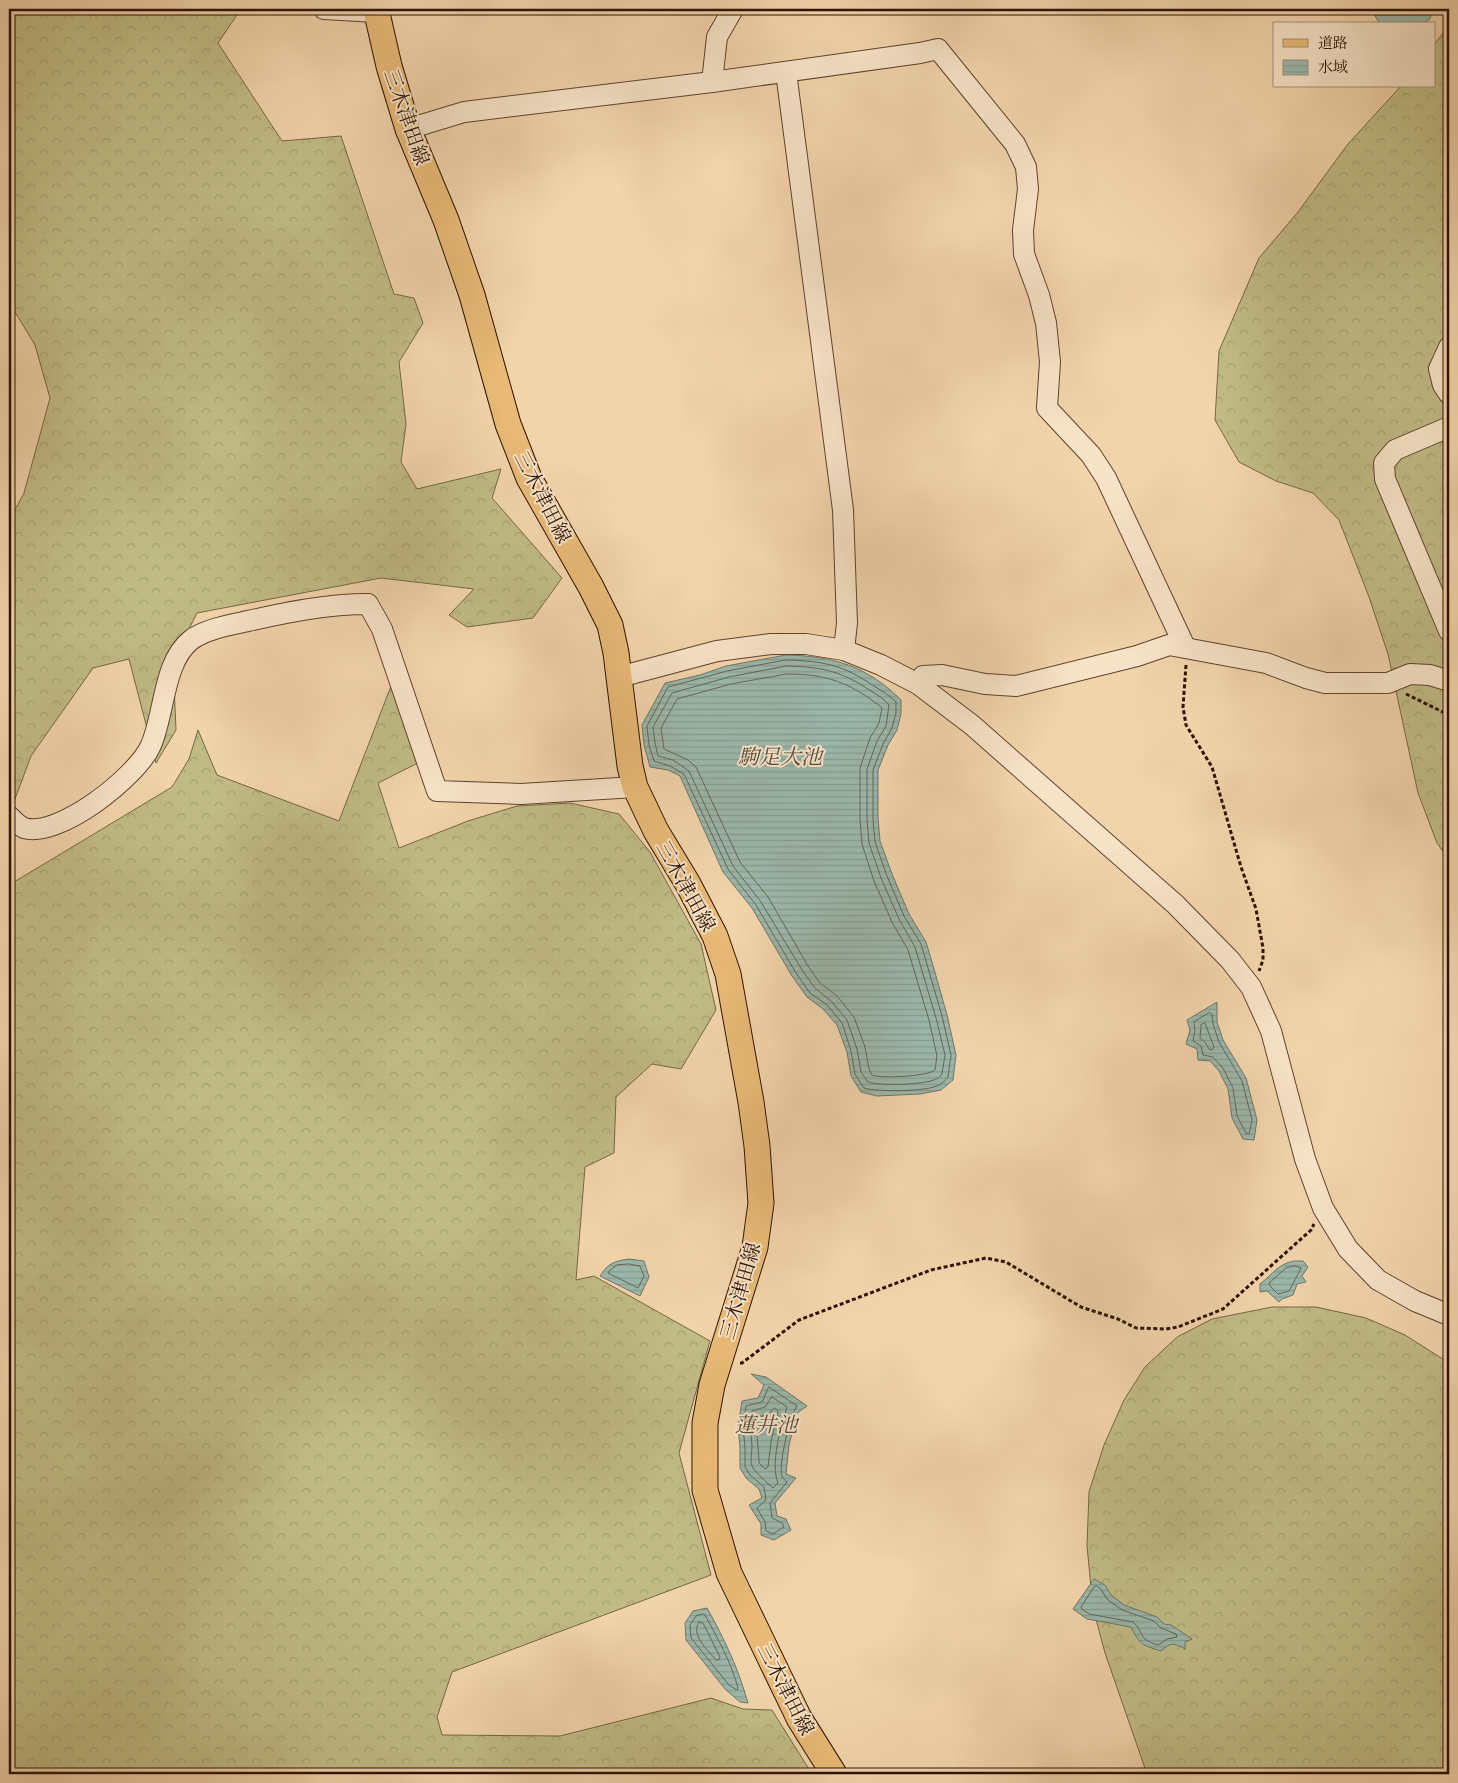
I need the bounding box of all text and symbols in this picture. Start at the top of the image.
legend [1273,22,1436,88]
text: 道路 [1318,35,1348,52]
text: 水域 [1318,59,1348,76]
street label: 三木津田線 [379,66,433,168]
street label: 三木津田線 [510,448,575,547]
water label: 駒足大池 [738,746,824,769]
street label: 三木津田線 [651,837,719,936]
street label: 三木津田線 [717,1240,765,1342]
water label: 蓮井池 [735,1414,799,1437]
street label: 三木津田線 [753,1640,818,1739]

